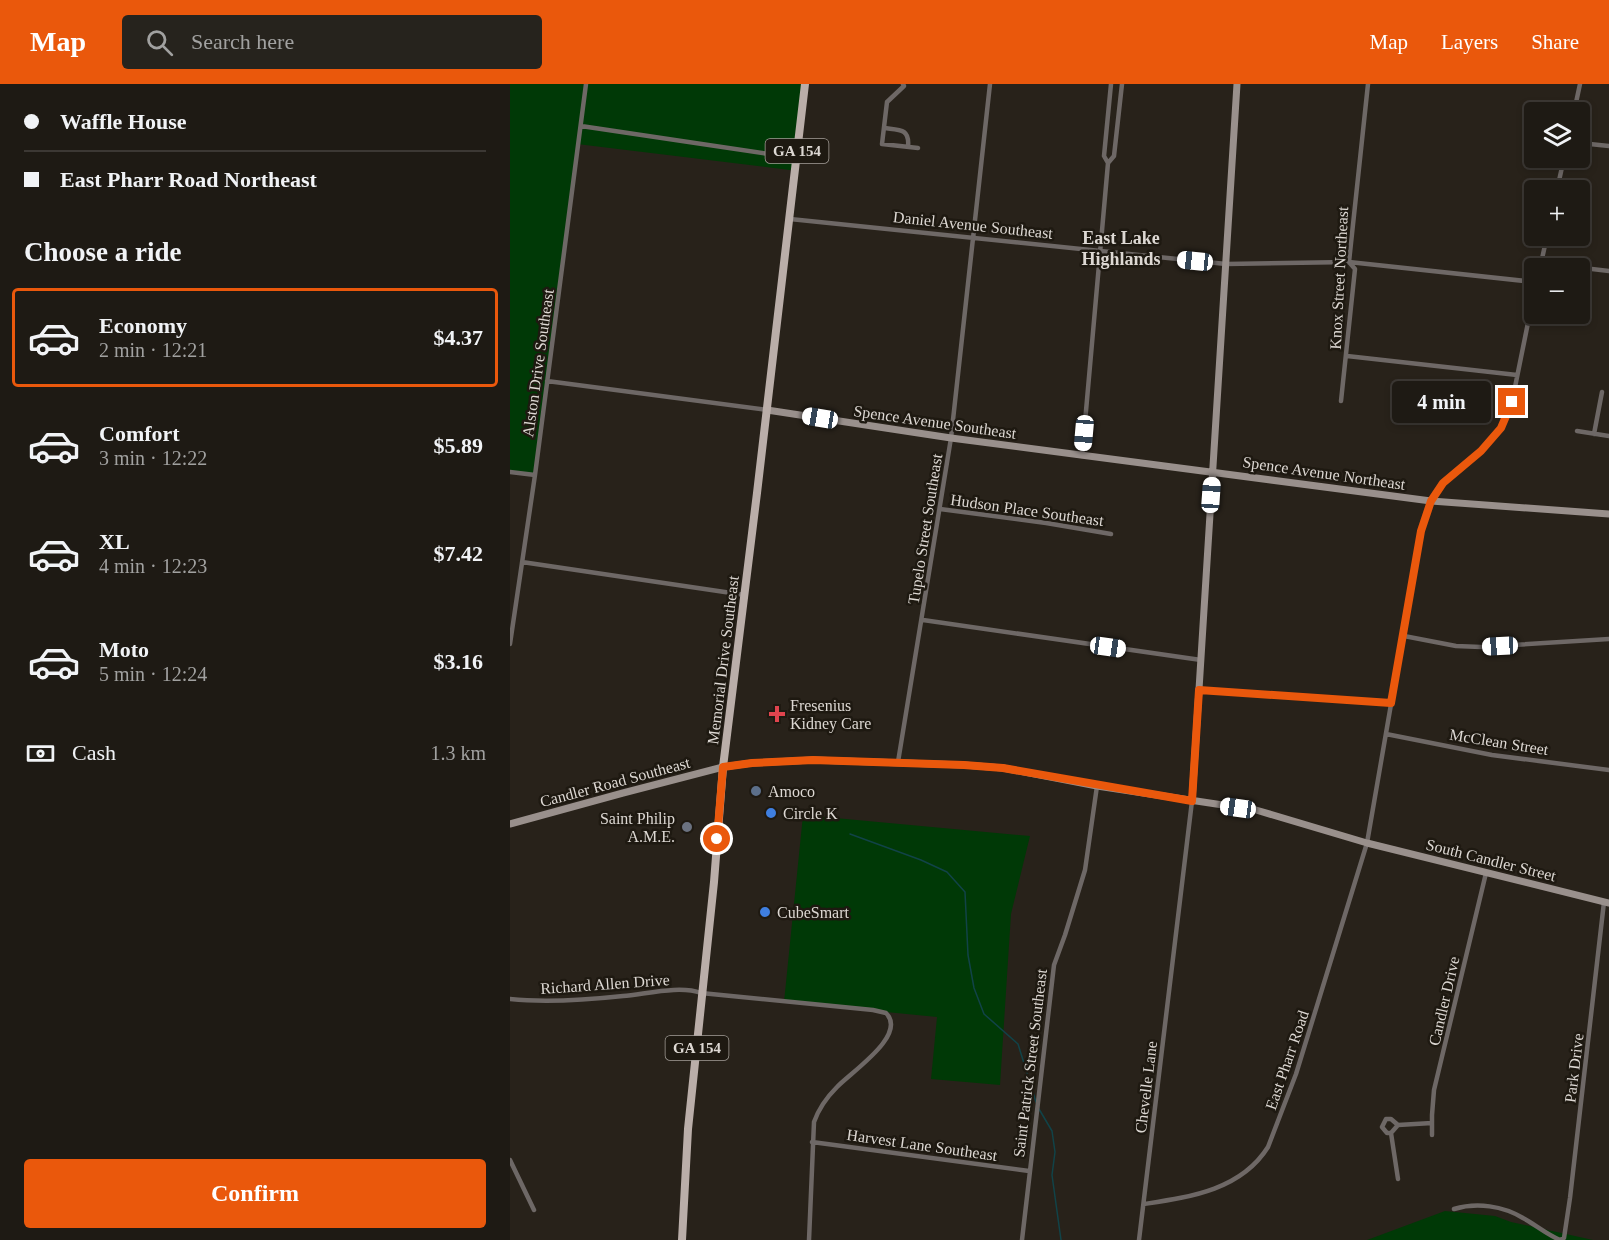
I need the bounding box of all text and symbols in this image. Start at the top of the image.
search box [122,15,542,69]
text: Map [30,26,86,57]
icon: search [143,26,176,59]
text: Search here [191,29,294,54]
text: Map [1370,30,1408,54]
text: Layers [1441,30,1498,54]
text: Share [1531,30,1579,54]
map controls [1524,102,1590,324]
button: layers [1524,102,1590,168]
text: Waffle House [60,109,187,134]
road number: GA 154 [766,139,828,163]
text: East Pharr Road Northeast [60,167,317,192]
button: + [1524,180,1590,246]
street label: Knox Street Northeast [1327,206,1351,350]
street label: Daniel Avenue Southeast [892,208,1054,242]
district label: East Lake Highlands [1081,228,1161,269]
text: Choose a ride [24,237,182,267]
car [1176,250,1214,272]
button: − [1524,258,1590,324]
street label: Alston Drive Southeast [519,287,557,438]
icon: car [27,311,81,365]
text: Economy [99,313,187,338]
text: $4.37 [434,325,483,350]
text: 2 min · 12:21 [99,339,207,361]
callout: 4 min [1392,381,1491,423]
route end [1498,388,1525,415]
text: 4 min [1417,391,1466,413]
street label: Spence Avenue Southeast [852,402,1018,443]
car [801,406,839,430]
car [1073,414,1095,452]
icon: car [27,419,81,473]
text: Comfort [99,421,180,446]
text: $5.89 [434,433,483,458]
text: 3 min · 12:22 [99,447,207,469]
street label: Tupelo Street Southeast [905,452,946,606]
street label: Spence Avenue Northeast [1241,453,1407,494]
car [1201,476,1221,514]
street label: Hudson Place Southeast [949,491,1105,529]
icon: car [27,527,81,581]
text: XL [99,529,130,554]
text: $7.42 [434,541,483,566]
text: 4 min · 12:23 [99,555,207,577]
street label: Memorial Drive Southeast [704,574,742,745]
icon: car [27,635,81,689]
car [1089,636,1127,658]
car [1482,636,1518,656]
text: Moto [99,637,149,662]
text: $3.16 [434,649,483,674]
text: 5 min · 12:24 [99,663,207,685]
place label: Fresenius Kidney Care [790,697,871,733]
marker: Fresenius Kidney Care [768,705,786,723]
street label: McClean Street [1448,726,1550,758]
icon: cash [24,737,57,770]
text: Cash [72,740,116,765]
text: 1.3 km [430,742,486,764]
street label: Candler Road Southeast [538,754,692,810]
place label: Amoco [768,783,815,800]
marker: Amoco [749,784,763,798]
car [1219,797,1257,819]
place label: Circle K [783,805,838,822]
marker: Circle K [764,806,778,820]
place label: Saint Philip A.M.E. [600,810,675,845]
marker: Saint Philip A.M.E. [680,820,694,834]
route start [703,825,730,852]
street label: South Candler Street [1424,836,1558,885]
place label: CubeSmart [777,904,850,921]
marker: CubeSmart [758,905,772,919]
street label: Candler Drive [1425,955,1463,1047]
street label: Saint Patrick Street Southeast [1010,967,1050,1158]
street label: Richard Allen Drive [540,971,670,997]
street label: East Pharr Road [1262,1008,1312,1112]
street label: Park Drive [1561,1032,1587,1104]
road number: GA 154 [666,1036,729,1060]
street label: Chevelle Lane [1132,1040,1160,1134]
street label: Harvest Lane Southeast [846,1126,999,1164]
button: Confirm [24,1159,486,1228]

